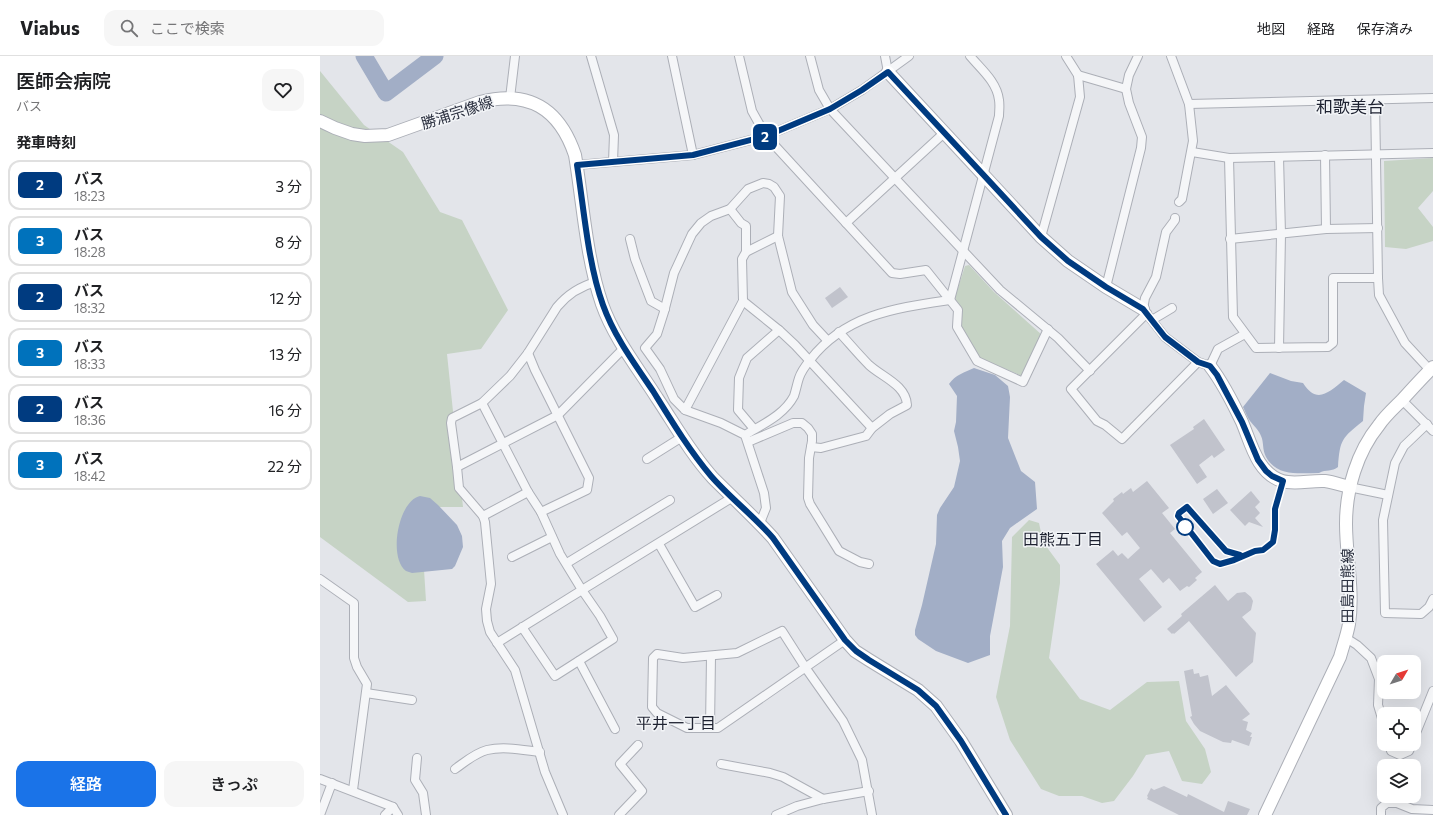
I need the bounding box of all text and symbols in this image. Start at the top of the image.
search box [104,10,384,46]
text: Viabus [20,16,80,39]
icon: search [118,17,140,39]
text: ここで検索 [150,19,225,37]
text: 地図 [1257,20,1285,37]
text: 経路 [1307,20,1335,37]
text: 保存済み [1357,20,1413,37]
text: 医師会病院 [16,69,111,92]
button: heart [262,69,304,111]
street label: 勝浦宗像線 [419,92,495,132]
district label: 和歌美台 [1316,96,1384,117]
text: バス [16,98,42,114]
line badge: 2 [752,124,778,150]
text: 2 [761,128,769,145]
text: 発車時刻 [16,133,76,151]
text: バス [74,169,104,187]
text: 2 [36,176,44,193]
text: 3 分 [276,177,302,195]
text: 18:23 [74,188,105,204]
text: バス [74,225,104,243]
text: 3 [36,232,44,249]
text: 8 分 [275,233,302,251]
text: 18:28 [74,244,106,260]
text: バス [74,281,104,299]
text: 2 [36,288,44,305]
text: 12 分 [269,289,302,307]
text: 18:32 [74,300,105,316]
text: バス [74,337,104,355]
text: 3 [36,344,44,361]
text: 13 分 [269,345,302,363]
text: 18:33 [74,356,105,372]
text: バス [74,393,104,411]
text: 2 [36,400,44,417]
text: 16 分 [269,401,302,419]
text: 18:36 [74,412,106,428]
text: バス [74,449,104,467]
text: 3 [36,456,44,473]
text: 22 分 [267,457,302,475]
text: 18:42 [74,468,105,484]
unlabelled marker [1176,518,1194,536]
district label: 田熊五丁目 [1023,529,1103,548]
street label: 田島田熊線 [1338,548,1356,624]
north arrow [1377,655,1421,699]
map controls [1377,655,1421,803]
button: locate [1377,707,1421,751]
district label: 平井一丁目 [636,713,716,732]
button: layers [1377,759,1421,803]
button: 経路 [16,761,156,807]
button: きっぷ [164,761,304,807]

